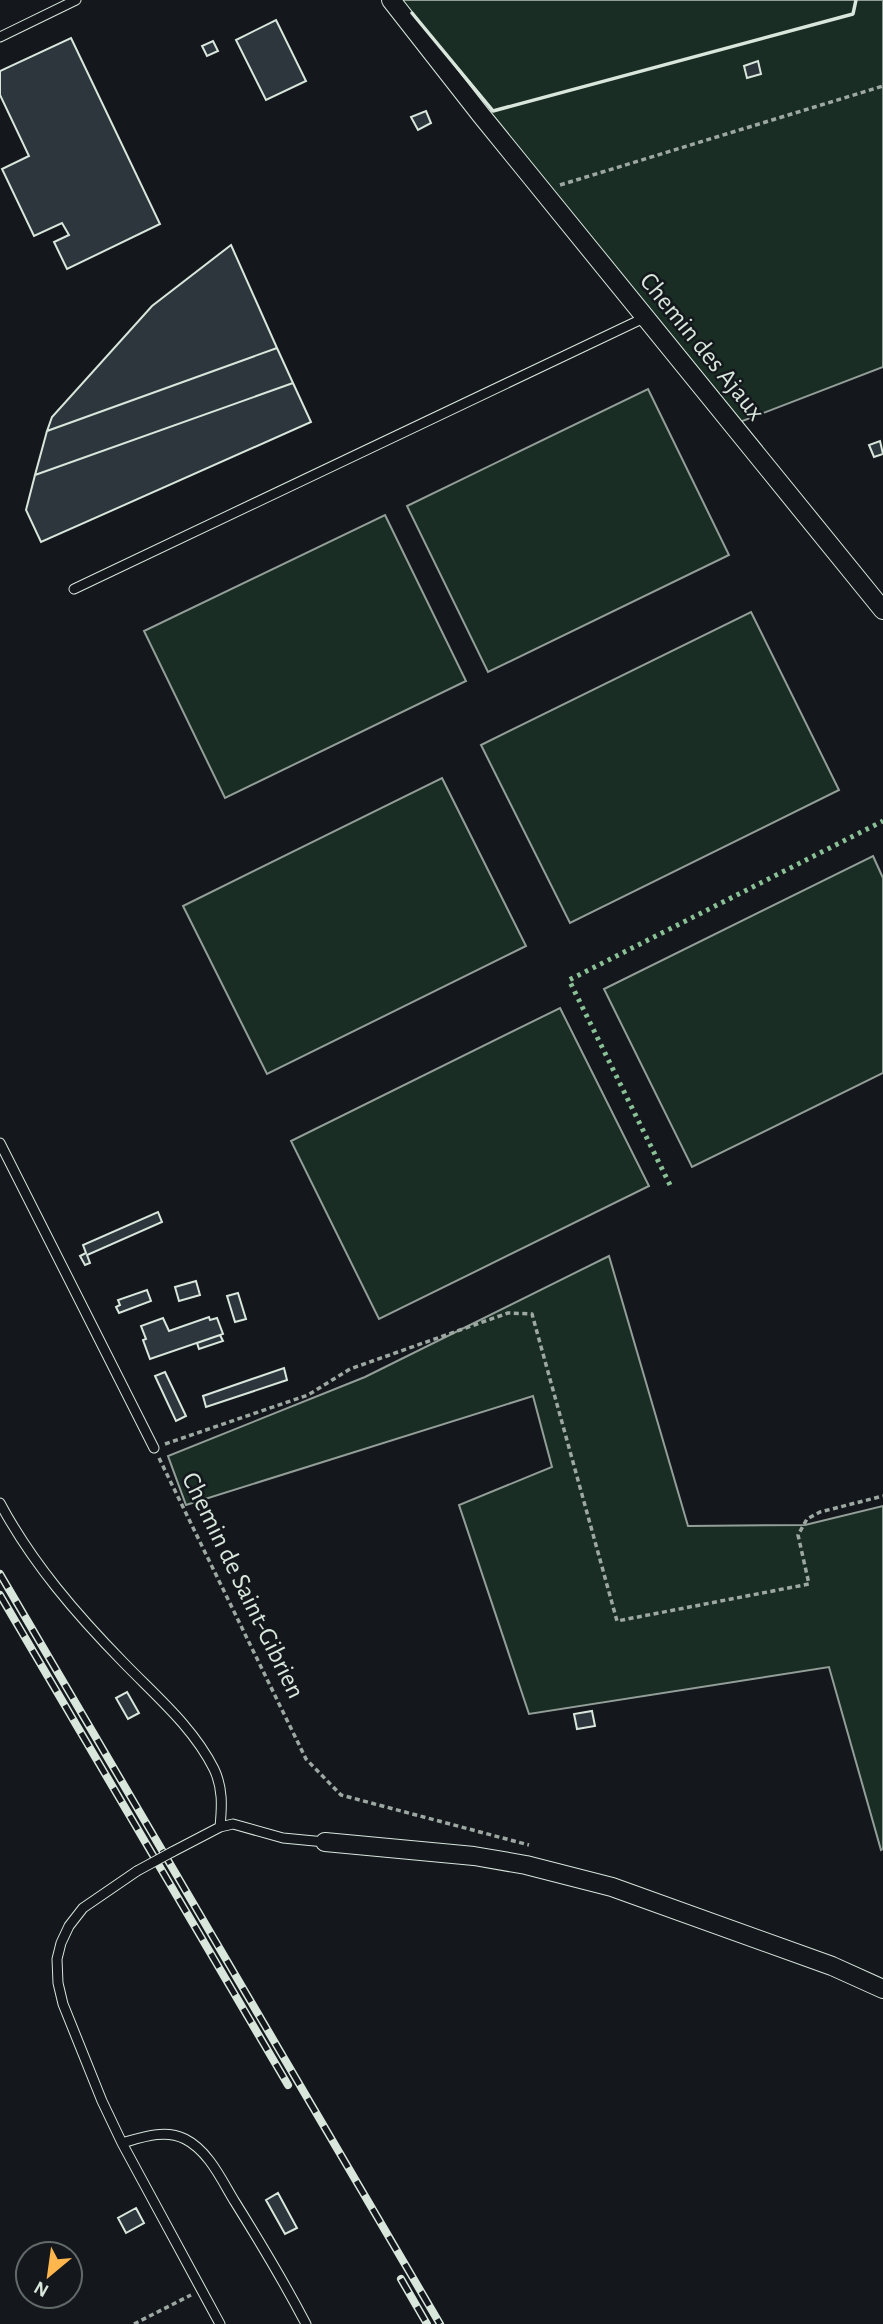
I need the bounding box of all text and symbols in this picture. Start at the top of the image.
street label: Chemin des Ajaux [635,268,770,425]
street label: Chemin de Saint-Gibrien [177,1468,309,1703]
north arrow [14,2240,84,2310]
text: N [31,2277,52,2300]

